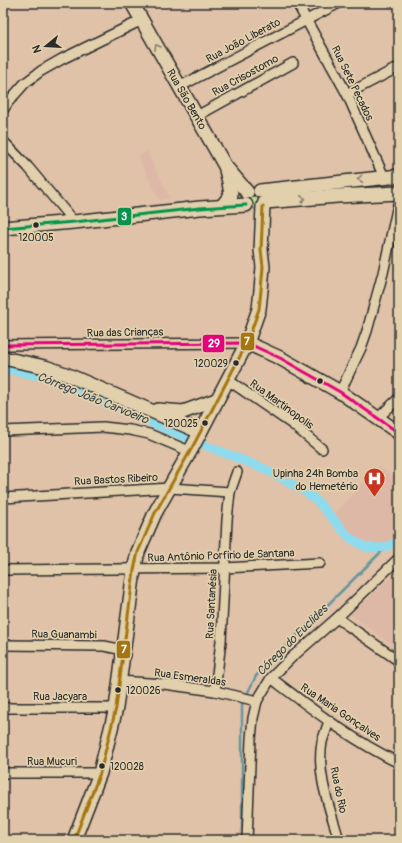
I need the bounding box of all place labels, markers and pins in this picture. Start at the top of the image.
marker: 120005 [31,220,41,230]
place label: 120005 [18,232,54,244]
place label: 120029 [194,358,228,370]
marker: 120029 [231,358,241,368]
unlabelled marker [315,376,325,386]
place label: 120025 [164,418,198,430]
marker: 120025 [200,418,210,428]
hospital icon: Upinha 24h Bomba do Hemetério [361,466,387,499]
place label: Upinha 24h Bomba do Hemetério [273,467,358,493]
marker: 120026 [113,685,123,695]
place label: 120026 [126,685,161,697]
marker: 120028 [97,761,107,771]
place label: 120028 [110,761,144,773]

